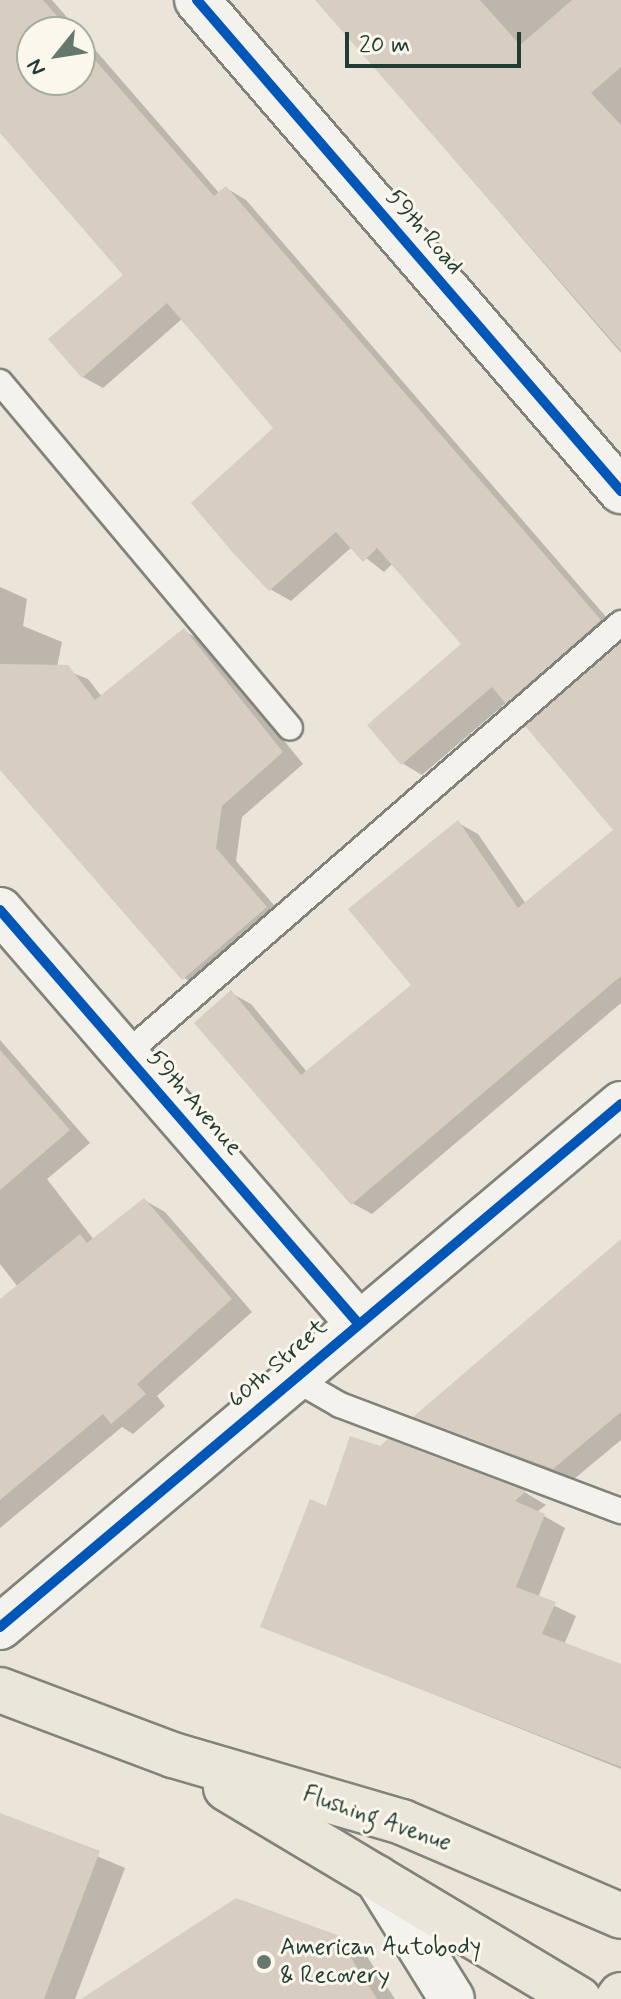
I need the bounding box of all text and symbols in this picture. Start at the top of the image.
north arrow [16,16,96,96]
scale bar [349,16,525,66]
text: 20 m [359,30,410,61]
text: N [21,54,53,80]
street label: 59th Road [379,184,469,280]
street label: 59th Avenue [140,1044,248,1162]
street label: 60th Street [223,1313,333,1415]
street label: Flushing Avenue [297,1779,457,1859]
place label: American Autobody & Recovery [280,1934,475,1990]
marker: American Autobody & Recovery [255,1953,273,1971]

